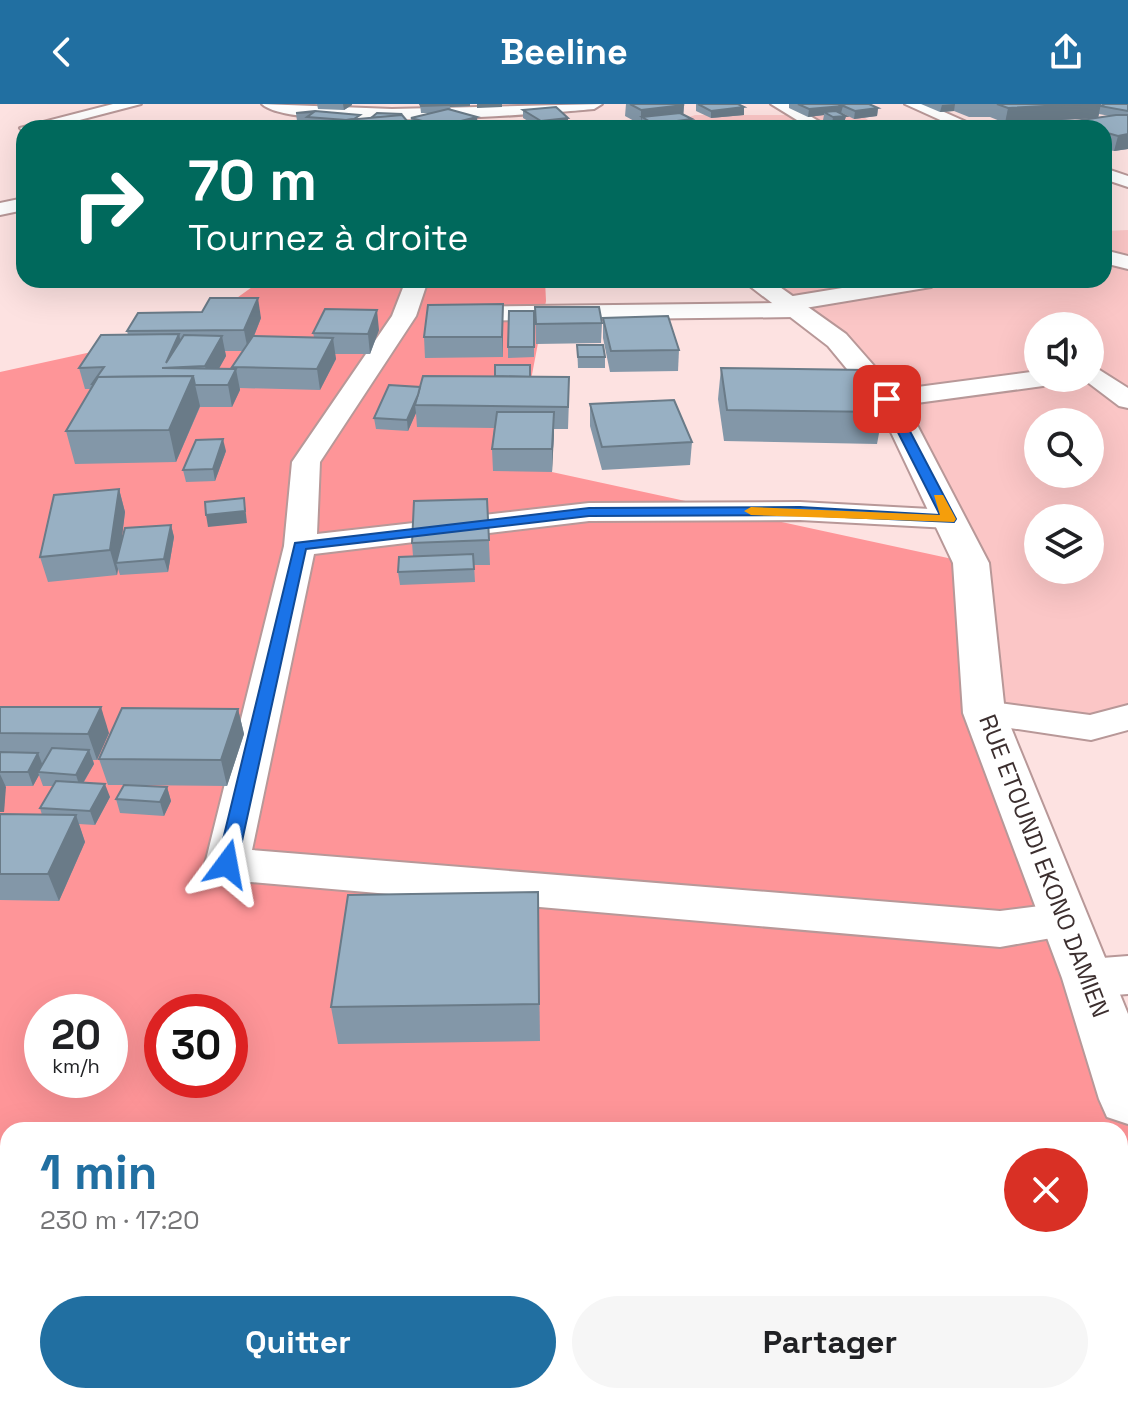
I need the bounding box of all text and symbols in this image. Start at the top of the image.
text: Beeline [500,29,628,75]
icon: back [40,30,84,74]
icon: share [1044,30,1088,74]
text: 70 m [188,145,317,216]
icon: right [56,152,160,256]
text: Tournez à droite [188,215,469,261]
map controls [1024,312,1104,584]
button: sound [1024,312,1104,392]
pin [853,365,921,433]
icon: arrive [865,377,909,421]
button: search [1024,408,1104,488]
button: layers [1024,504,1104,584]
street label: RUE ETOUNDI EKONO DAMIEN [972,710,1117,1022]
position arrow [185,822,269,906]
speed limit sign: 30 [144,994,248,1098]
text: 20 [51,1010,101,1061]
text: km/h [52,1053,100,1079]
text: 1 min [40,1142,157,1203]
button: close [1004,1148,1088,1232]
text: 230 m · 17:20 [40,1203,200,1237]
button: Quitter [40,1296,556,1388]
button: Partager [572,1296,1088,1388]

